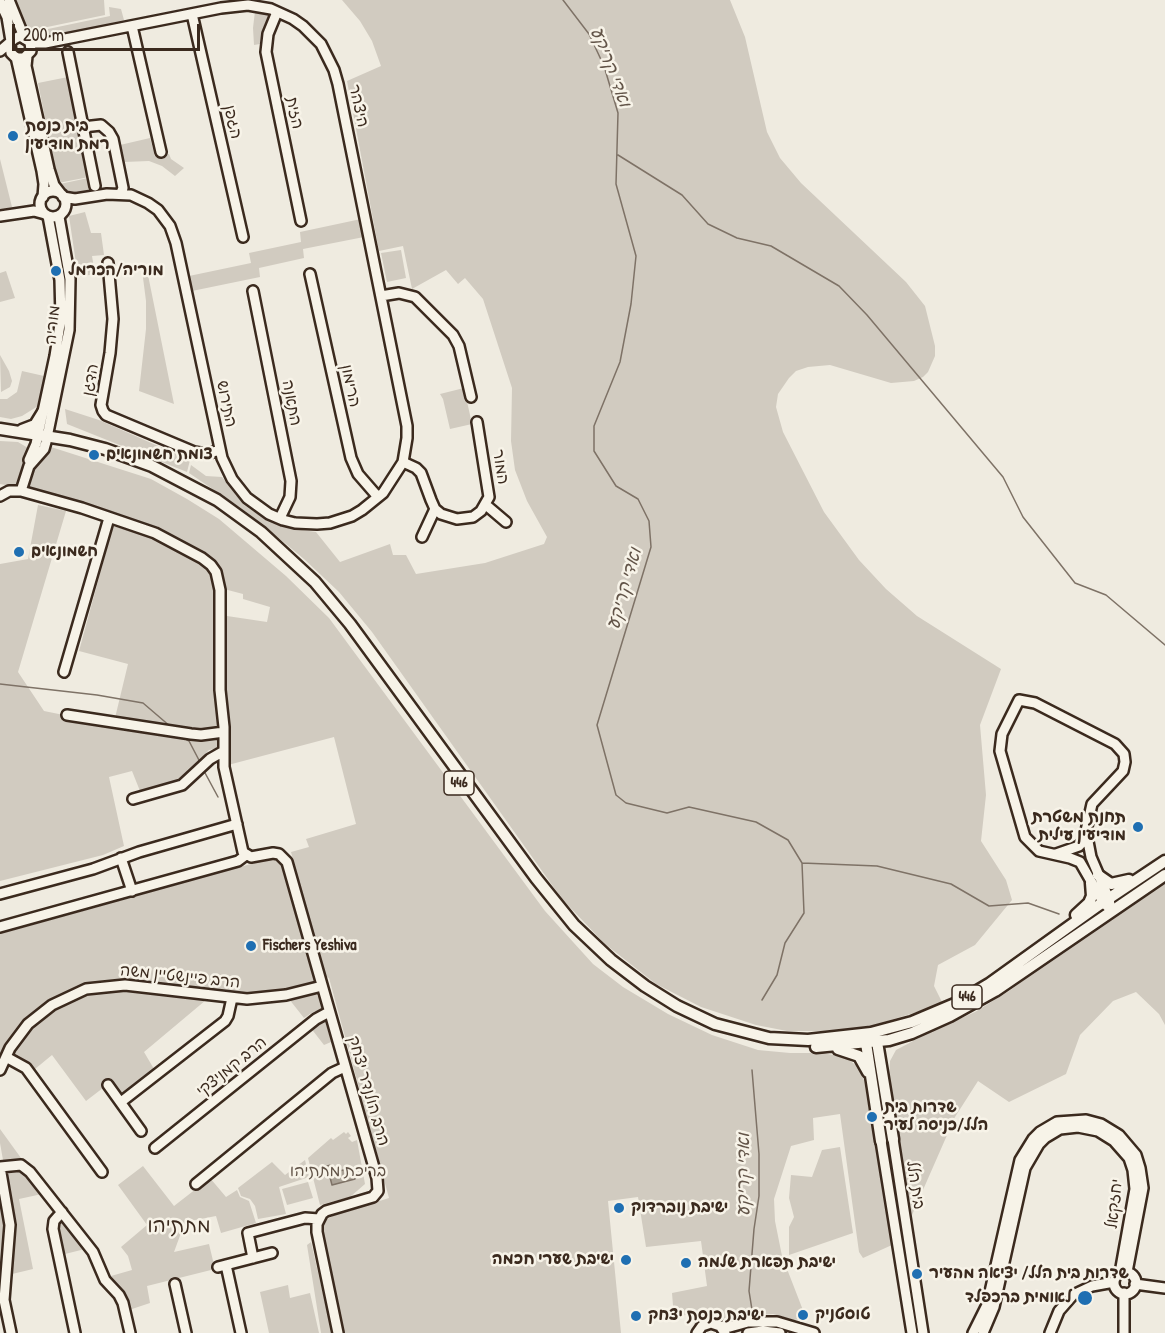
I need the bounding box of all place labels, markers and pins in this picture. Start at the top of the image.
place label: בית כנסת רמת מודיעין [25,117,110,155]
marker: בית כנסת רמת מודיעין [6,129,20,143]
place label: מוריה/הכרמל [68,261,164,281]
marker: מוריה/הכרמל [49,264,63,278]
place label: צומת חשמונאים [106,445,213,465]
marker: צומת חשמונאים [87,448,101,462]
place label: חשמונאים [31,542,98,562]
marker: חשמונאים [12,545,26,559]
place label: תחנת משטרת מודיעין עילית [1032,808,1126,846]
marker: תחנת משטרת מודיעין עילית [1131,820,1145,834]
place label: Fischers Yeshiva [263,936,357,956]
marker: Fischers Yeshiva [244,939,258,953]
place label: שדרות בית הלל/כניסה לעיר [884,1098,988,1136]
marker: שדרות בית הלל/כניסה לעיר [865,1110,879,1124]
place label: ישיבת נוברדוק [631,1198,728,1218]
marker: ישיבת נוברדוק [612,1201,626,1215]
place label: ישיבת שערי חכמה [492,1250,614,1270]
marker: ישיבת שערי חכמה [619,1253,633,1267]
place label: ישיבת תפארת שלמה [698,1253,836,1273]
marker: ישיבת תפארת שלמה [679,1256,693,1270]
place label: שדרות בית הלל/ יציאה מהעיר [929,1264,1129,1284]
marker: שדרות בית הלל/ יציאה מהעיר [910,1267,924,1281]
place label: לאומית ברכפלד [965,1288,1072,1308]
marker: לאומית ברכפלד [1076,1289,1094,1307]
place label: טוסטניק [815,1305,871,1325]
place label: ישיבת כנסת יצחק [648,1306,764,1326]
marker: טוסטניק [796,1308,810,1322]
marker: ישיבת כנסת יצחק [629,1309,643,1323]

